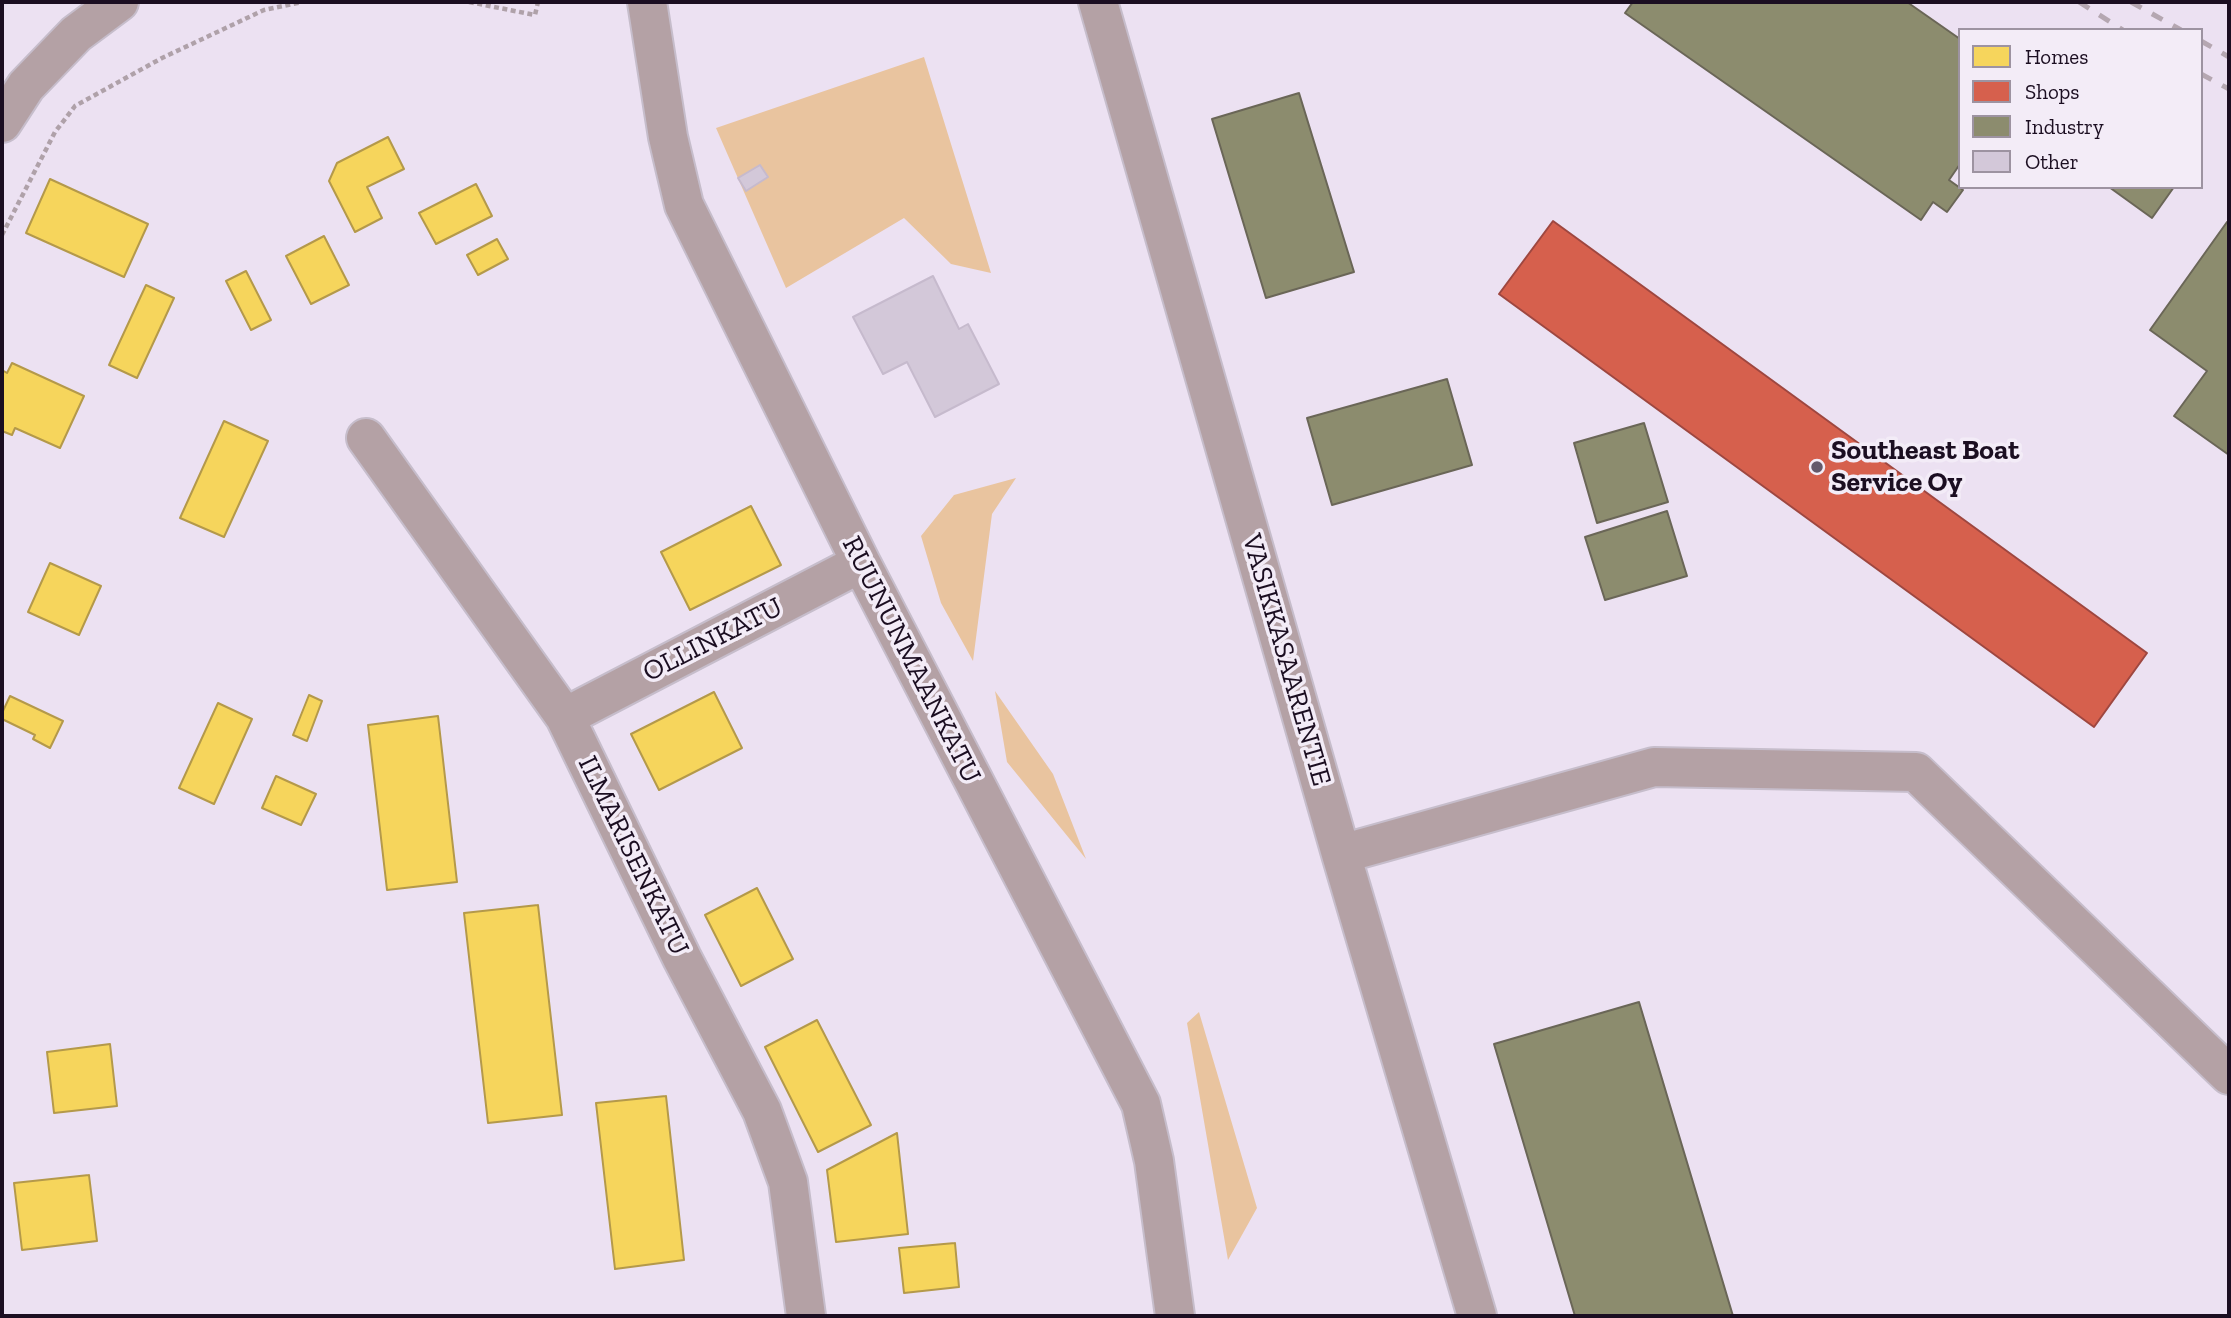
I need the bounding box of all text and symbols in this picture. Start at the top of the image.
legend [1958,28,2203,189]
text: Homes [2025,44,2088,69]
text: Shops [2025,79,2079,104]
text: Industry [2025,114,2104,139]
text: Other [2025,149,2079,174]
place label: Southeast Boat Service Oy [1831,434,2019,500]
marker: Southeast Boat Service Oy [1809,459,1825,475]
street label: VASIKKASAARENTIE [1234,530,1338,790]
street label: RUUNUNMAANKATU [834,531,988,789]
street label: OLLINKATU [638,590,788,690]
street label: ILMARISENKATU [570,751,696,961]

